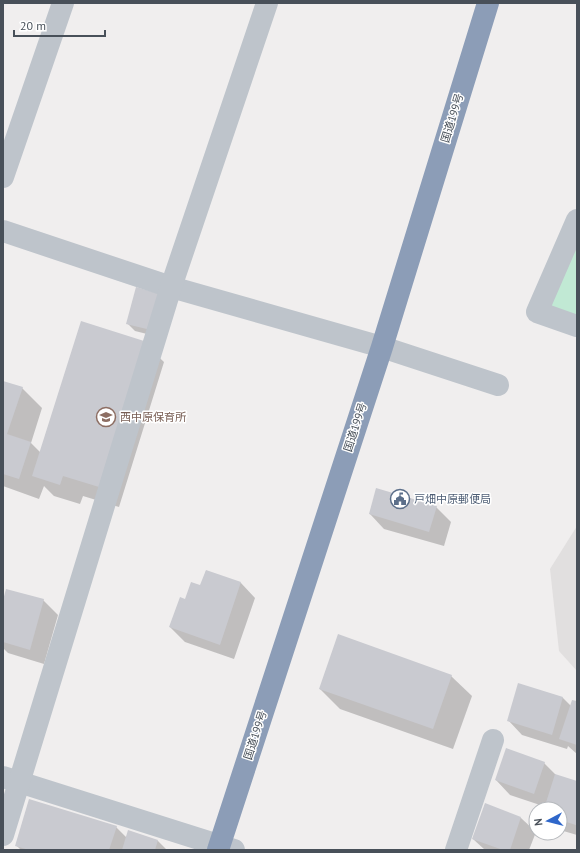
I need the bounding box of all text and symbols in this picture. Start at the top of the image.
scale bar [14,12,105,38]
text: 20 m [20,18,46,33]
street label: 国道199号 [438,92,466,144]
street label: 国道199号 [340,401,370,453]
school or university icon: 西中原保育所 [95,406,117,428]
place label: 西中原保育所 [120,410,187,424]
public building icon: 戸畑中原郵便局 [389,488,411,510]
place label: 戸畑中原郵便局 [414,492,491,506]
street label: 国道199号 [240,709,270,761]
north arrow [528,801,568,841]
text: N [531,818,545,827]

